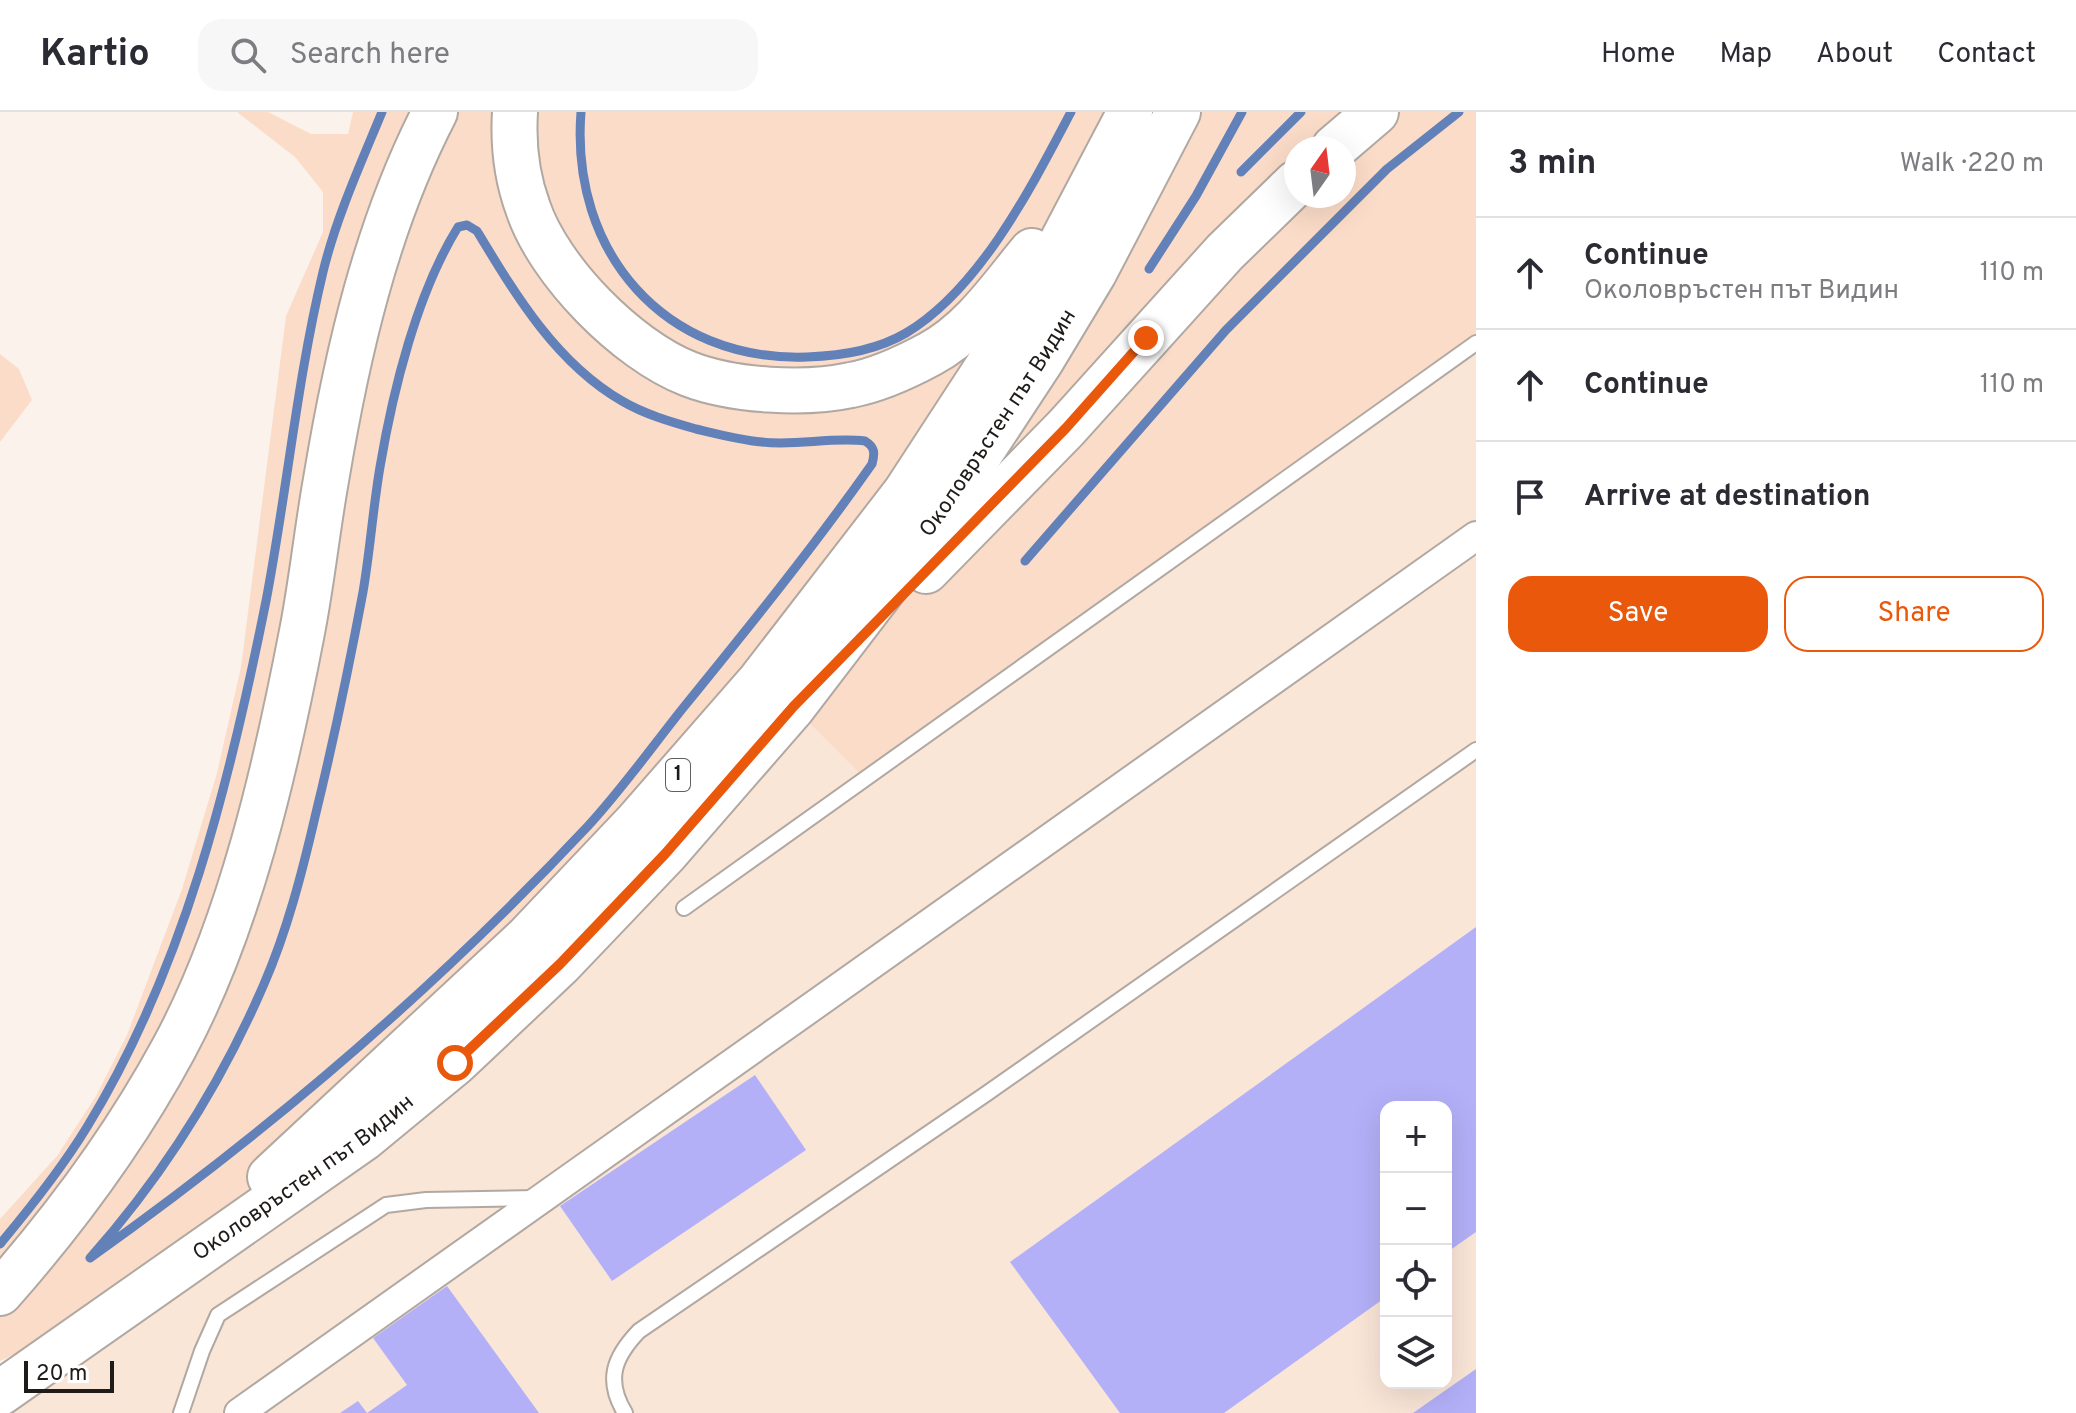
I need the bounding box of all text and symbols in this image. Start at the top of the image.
search box [198,19,758,91]
text: Kartio [40,31,150,80]
icon: search [226,33,270,77]
text: Search here [290,37,450,74]
text: Home [1601,37,1675,73]
text: Map [1719,37,1772,73]
text: About [1816,37,1893,73]
text: Contact [1937,37,2036,73]
north arrow [1284,136,1356,208]
text: 3 min [1508,143,1596,186]
text: Walk · 220 m [1900,148,2044,181]
text: Continue [1584,238,1709,275]
icon: ahead [1508,251,1552,295]
text: 110 m [1980,257,2044,290]
text: Околовръстен път Видин [1584,275,1899,308]
street label: Околовръстен път Видин [914,305,1082,543]
route end [1128,320,1164,356]
icon: ahead [1508,363,1552,407]
text: Continue [1584,367,1709,404]
text: 110 m [1980,369,2044,402]
icon: arrive [1508,475,1552,519]
text: Arrive at destination [1584,479,1870,516]
button: Save [1508,576,1768,652]
button: Share [1784,576,2044,652]
road number: 1 [666,759,690,791]
route start [437,1045,473,1081]
street label: Околовръстен път Видин [188,1089,420,1267]
map controls [1380,1101,1452,1389]
button: + [1380,1101,1452,1173]
button: − [1380,1173,1452,1245]
button: locate [1380,1245,1452,1317]
button: layers [1380,1317,1452,1389]
scale bar [24,1357,114,1393]
text: 20 m [36,1361,87,1388]

